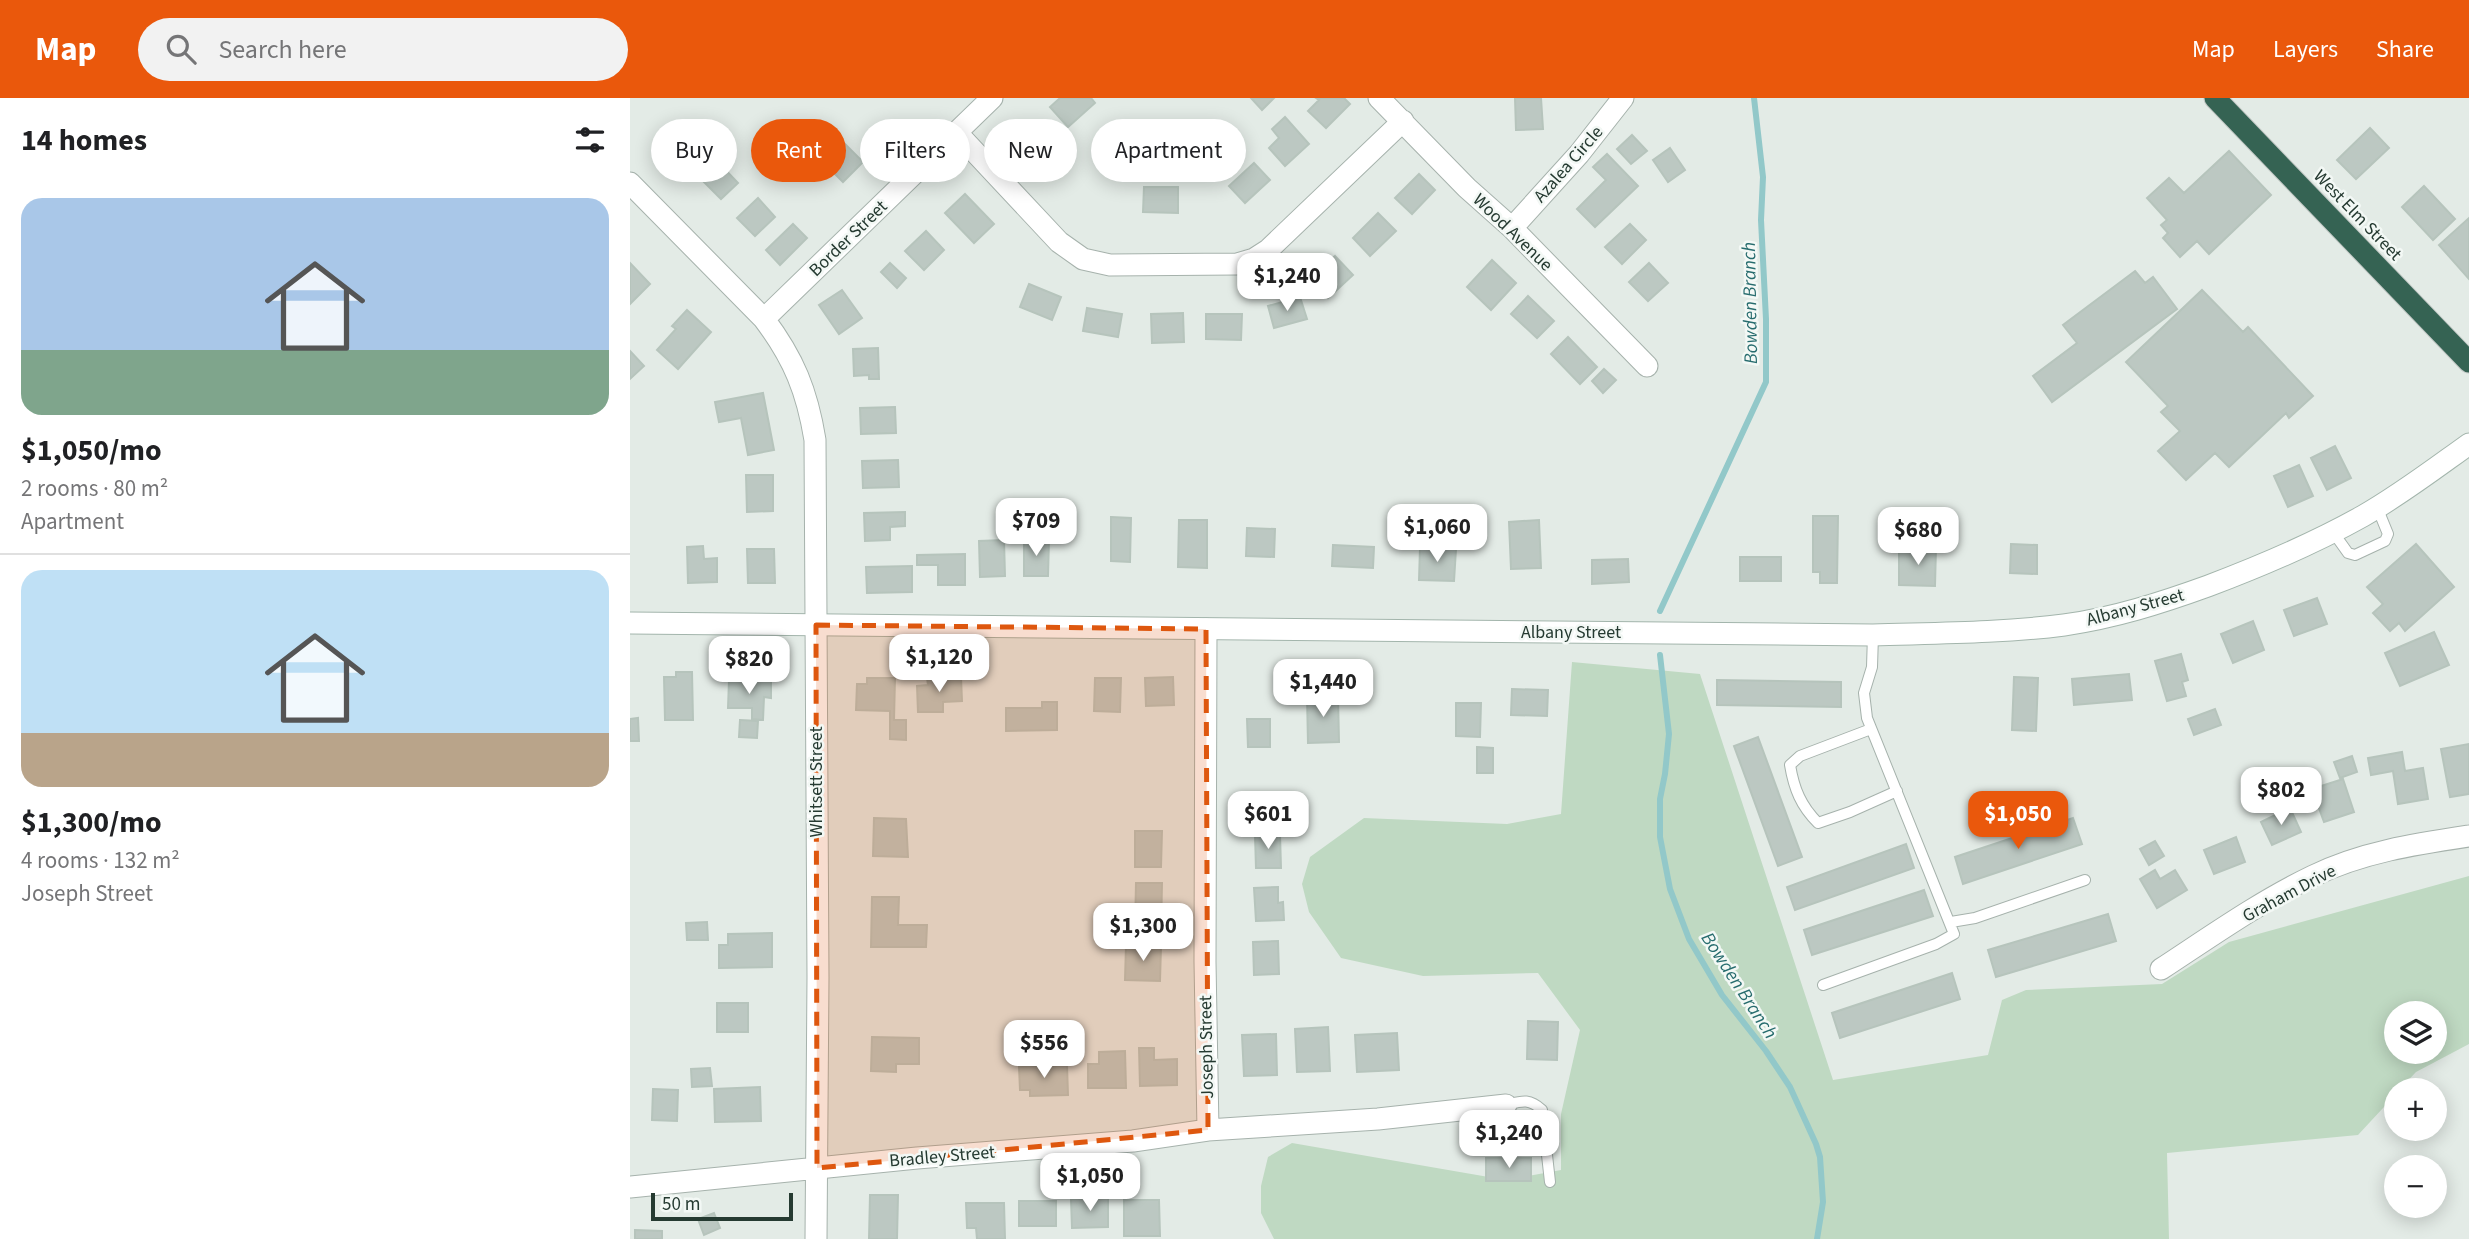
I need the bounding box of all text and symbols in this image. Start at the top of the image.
search box [138,18,628,81]
text: Map [35,26,96,73]
icon: search [162,30,200,68]
text: Search here [218,31,347,68]
text: Map [2192,32,2235,67]
text: Layers [2273,32,2338,67]
text: Share [2376,32,2434,67]
text: 14 homes [21,119,147,162]
chip: Buy [651,119,737,182]
chip: Rent [751,119,846,182]
chip: Filters [860,119,970,182]
chip: New [984,119,1077,182]
chip: Apartment [1091,119,1246,182]
street label: Azalea Circle [1528,120,1609,208]
icon: filters [571,121,609,159]
street label: West Elm Street [2308,164,2407,266]
street label: Wood Avenue [1467,188,1558,277]
street label: Border Street [804,195,893,282]
water label: Bowden Branch [1736,242,1765,364]
icon: home [252,243,378,369]
pin: $1,240 [1230,254,1344,313]
text: $1,240 [1253,259,1321,292]
text: $1,050/mo [21,429,162,472]
text: 2 rooms · 80 m² [21,472,168,505]
pin: $709 [995,498,1077,558]
text: $709 [1012,504,1060,537]
pin: $1,060 [1380,504,1494,564]
text: Apartment [21,505,124,538]
pin: $680 [1877,508,1959,567]
text: $1,060 [1403,510,1471,543]
text: $680 [1894,513,1942,546]
street label: Albany Street [2084,582,2187,633]
icon: home [252,615,378,741]
street label: Albany Street [1521,620,1621,645]
pin: $1,120 [882,634,996,694]
pin: $820 [708,636,790,696]
text: $1,120 [905,640,973,673]
text: $820 [725,642,773,675]
pin: $1,440 [1266,660,1380,719]
text: $1,440 [1289,665,1357,698]
street label: Whitsett Street [804,726,829,838]
pin: $802 [2240,768,2322,827]
text: $802 [2257,773,2305,806]
pin: $601 [1227,792,1309,851]
pin: $1,050 [1961,792,2075,851]
text: $601 [1244,797,1292,830]
text: $1,050 [1984,797,2052,830]
text: $1,300/mo [21,801,162,844]
text: 4 rooms · 132 m² [21,844,180,877]
street label: Graham Drive [2238,858,2340,929]
text: Joseph Street [21,877,153,910]
pin: $1,300 [1086,904,1200,963]
text: $1,300 [1109,909,1177,942]
water label: Bowden Branch [1694,927,1783,1044]
street label: Joseph Street [1193,995,1220,1099]
map controls [2384,1001,2447,1218]
button: layers [2384,1001,2447,1064]
pin: $556 [1003,1020,1085,1080]
text: $556 [1020,1026,1068,1059]
button: + [2384,1078,2447,1141]
pin: $1,240 [1452,1110,1566,1170]
text: $1,240 [1475,1116,1543,1149]
street label: Bradley Street [888,1139,996,1174]
pin: $1,050 [1033,1154,1147,1213]
button: − [2384,1155,2447,1218]
text: $1,050 [1056,1159,1124,1192]
scale bar [651,1190,793,1222]
text: 50 m [662,1191,700,1218]

